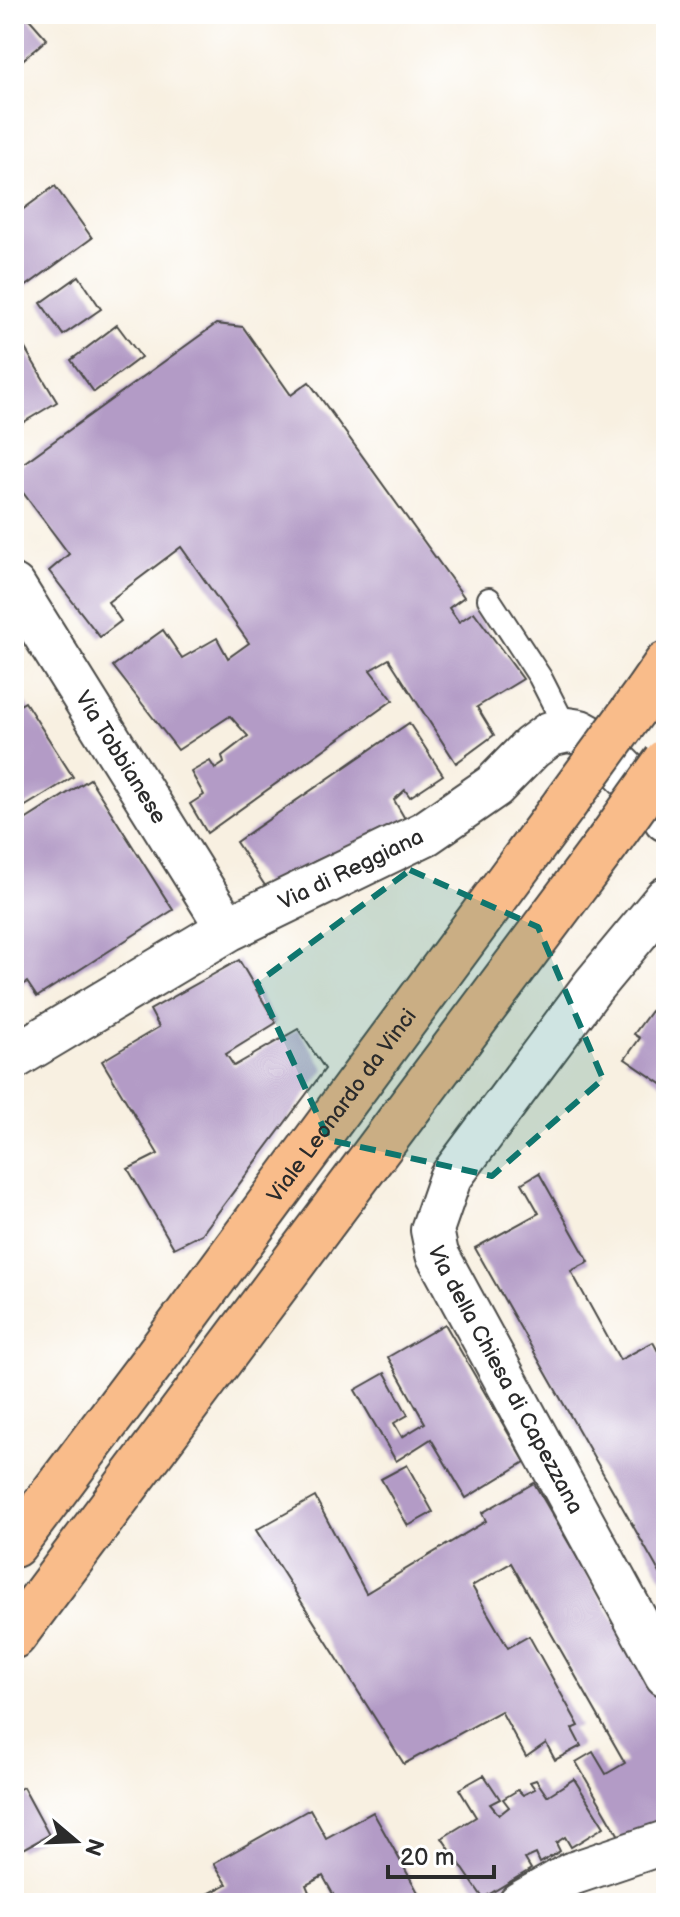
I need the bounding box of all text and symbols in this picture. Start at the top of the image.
street label: Via Tobbianese [69,686,173,829]
street label: Via di Reggiana [274,823,428,916]
street label: Viale Leonardo da Vinci [261,1004,422,1208]
street label: Via della Chiesa di Capezzana [422,1243,589,1518]
north arrow [36,1801,116,1881]
scale bar [388,1829,494,1879]
text: N [78,1835,109,1859]
text: 20 m [400,1843,455,1872]

